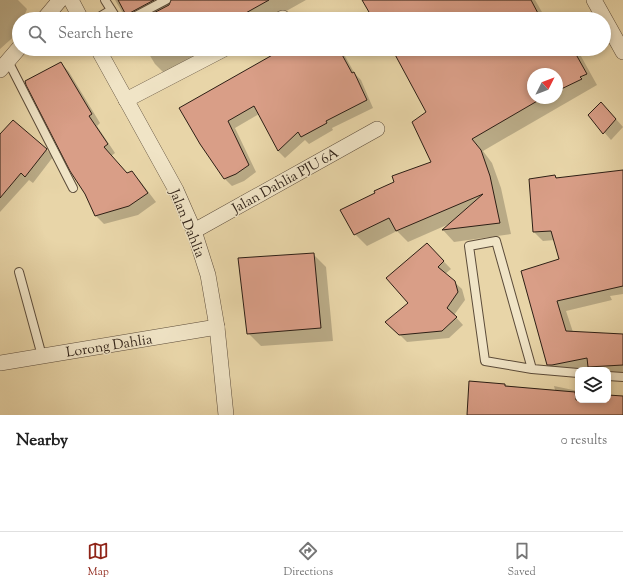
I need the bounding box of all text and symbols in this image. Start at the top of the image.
search box [12,12,611,56]
icon: search [26,23,48,45]
text: Search here [58,24,133,45]
north arrow [527,68,563,104]
street label: Jalan Dahlia PJU 6A [228,144,343,220]
street label: Jalan Dahlia [163,186,209,261]
street label: Lorong Dahlia [65,330,154,364]
map controls [575,367,611,403]
button: layers [575,367,611,403]
text: Nearby [16,429,68,453]
text: 0 results [561,432,607,450]
tab: Map [87,540,109,580]
tab: Directions [284,540,333,580]
tab: Saved [508,540,536,580]

